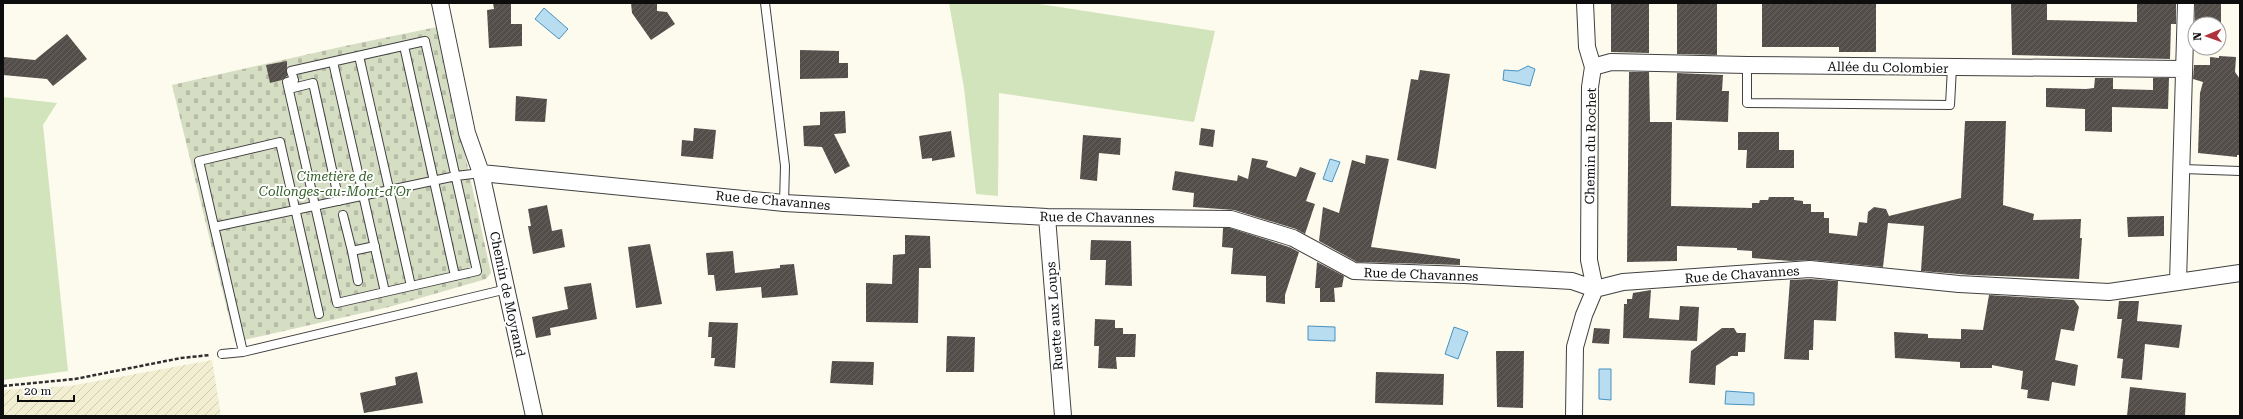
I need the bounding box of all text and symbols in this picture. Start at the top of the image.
north arrow [2187,16,2227,56]
text: N [2191,31,2204,41]
street label: Allée du Colombier [1828,59,1949,76]
street label: Chemin du Rochet [1582,87,1599,205]
park label: Cimetière de Collonges-au-Mont-d'Or [259,169,412,199]
street label: Rue de Chavannes [715,188,831,213]
street label: Rue de Chavannes [1039,209,1155,226]
street label: Chemin de Moyrand [487,230,528,359]
street label: Ruette aux Loups [1043,261,1066,371]
street label: Rue de Chavannes [1684,263,1800,286]
street label: Rue de Chavannes [1363,265,1479,284]
scale bar [18,377,74,403]
text: 20 m [24,384,51,398]

